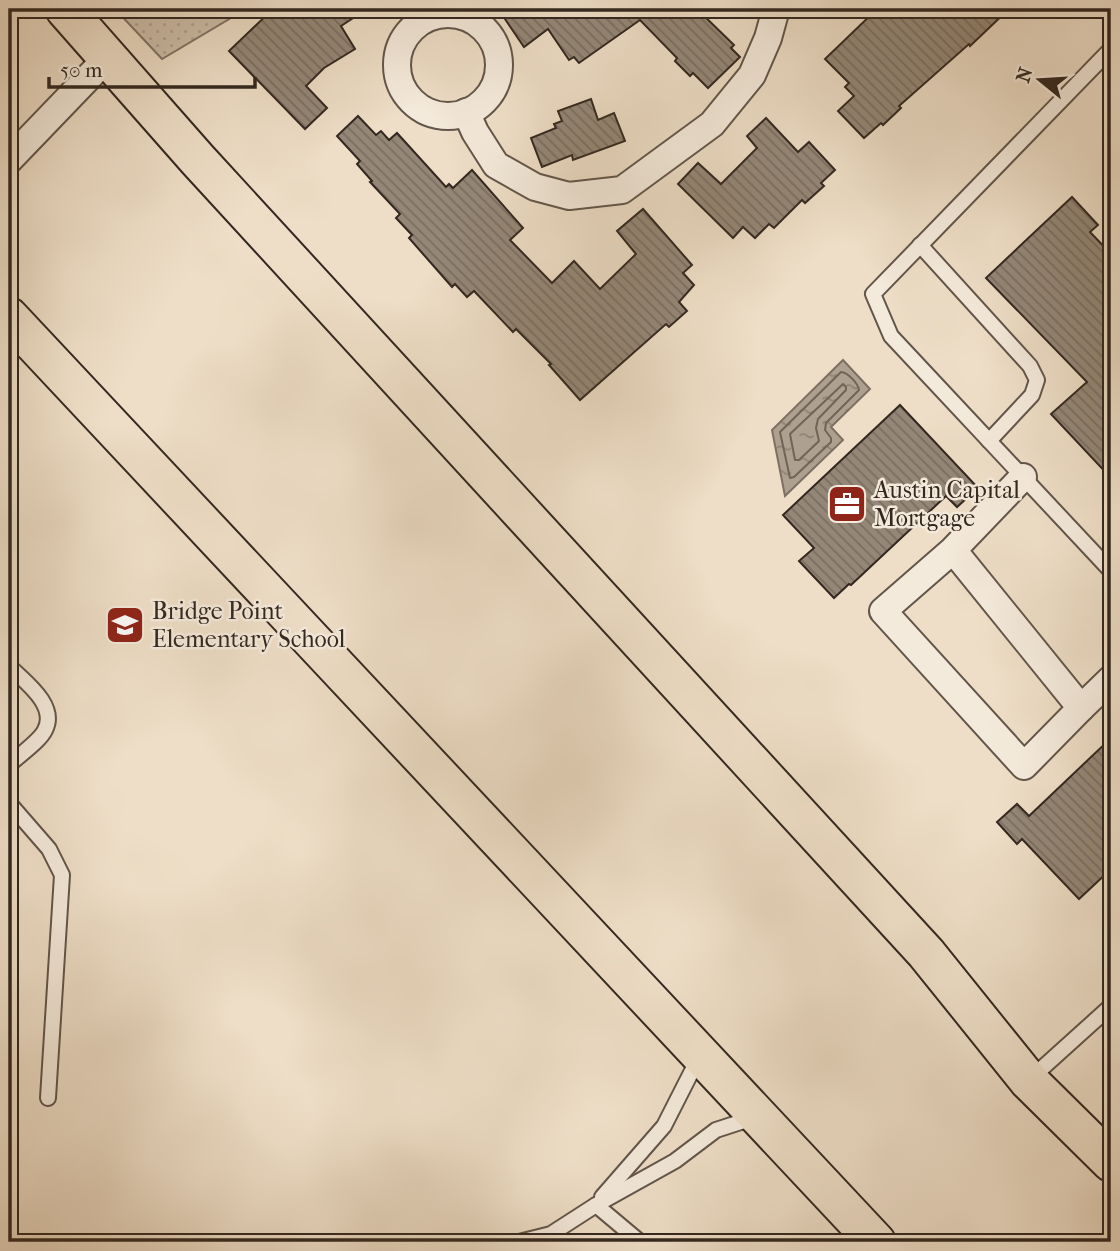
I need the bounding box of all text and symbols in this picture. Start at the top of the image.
scale bar [49,46,256,90]
north arrow [1004,46,1074,116]
text: 50 m [60,58,103,82]
text: N [1012,64,1038,85]
place label: Austin Capital Mortgage [873,476,1020,532]
office icon: Austin Capital Mortgage [826,483,868,525]
place label: Bridge Point Elementary School [152,597,346,653]
school or university icon: Bridge Point Elementary School [104,604,146,646]

